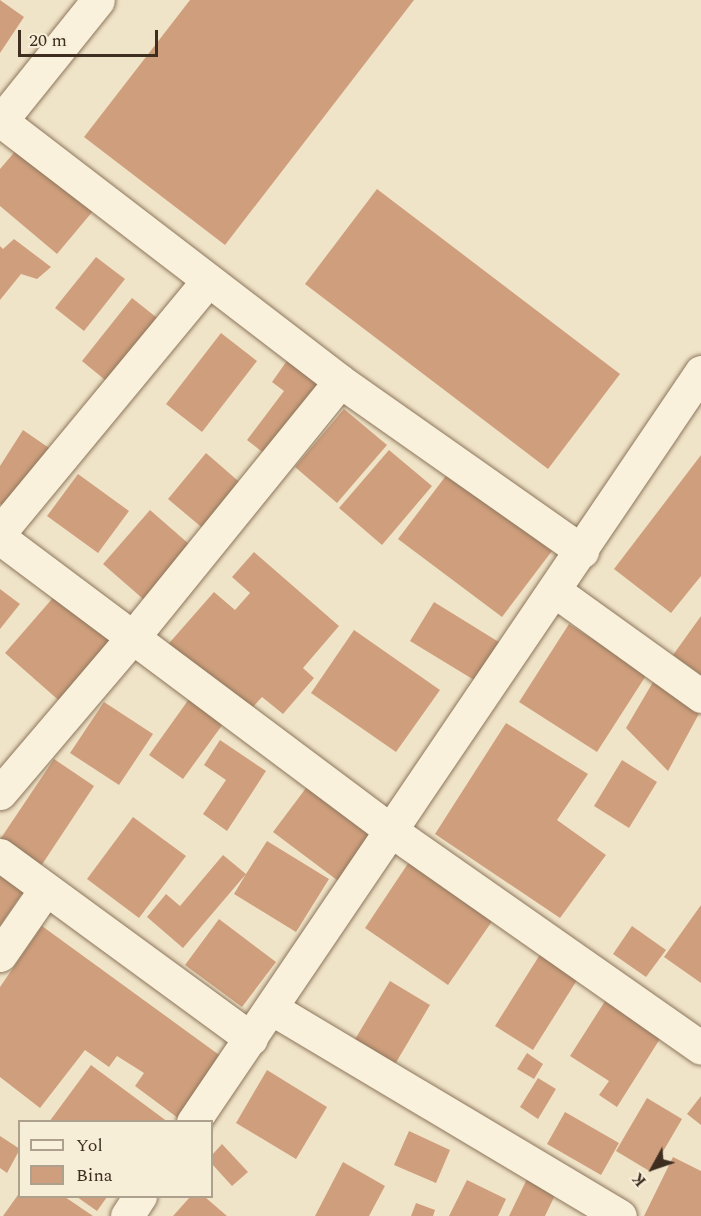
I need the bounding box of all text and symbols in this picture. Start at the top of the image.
scale bar [21,18,160,56]
text: 20 m [29,27,67,54]
legend [18,1120,213,1198]
text: Yol [76,1132,103,1159]
north arrow [623,1138,683,1198]
text: Bina [76,1162,113,1189]
text: K [626,1167,652,1192]

